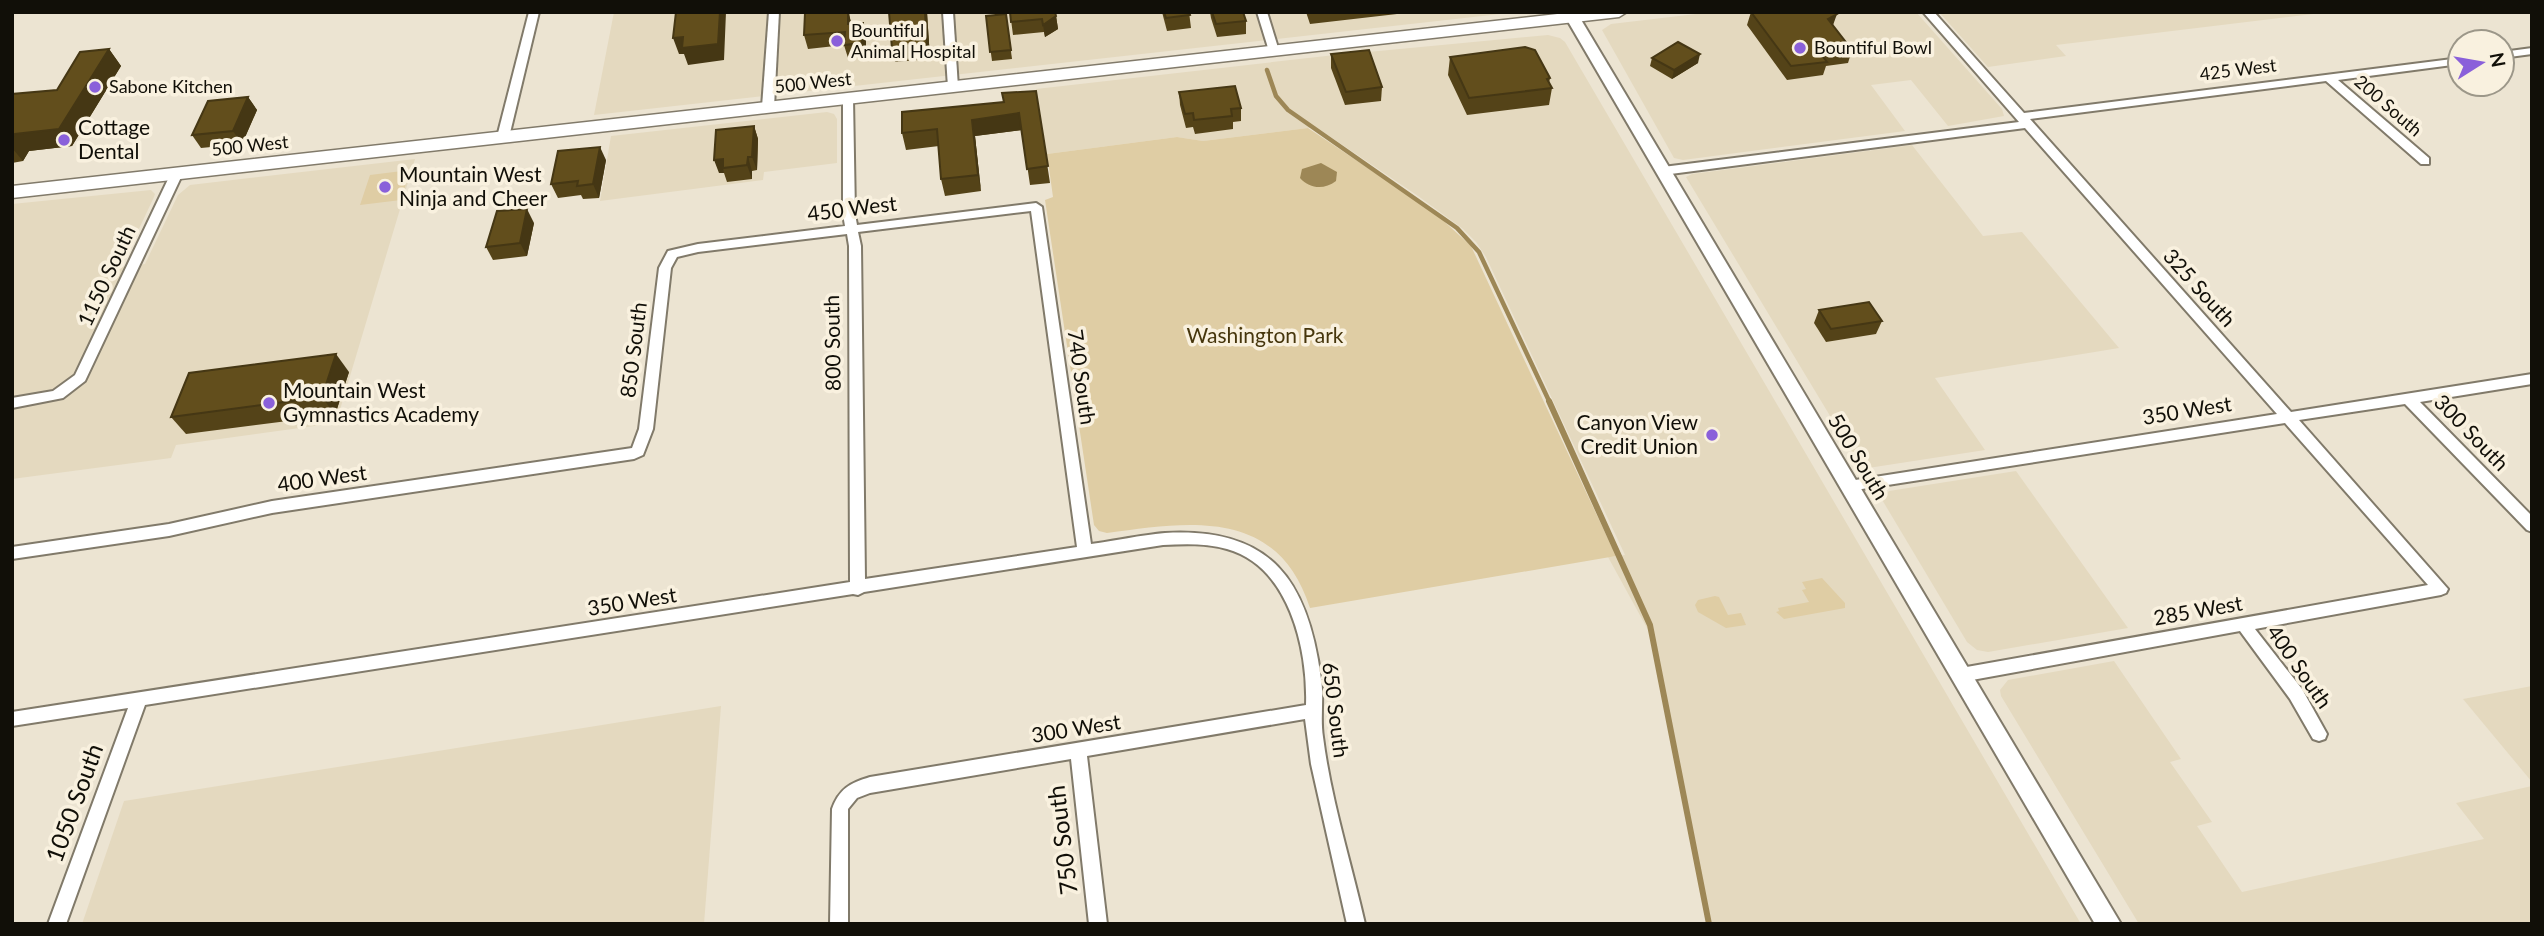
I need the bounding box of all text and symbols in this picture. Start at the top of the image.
place label: Bountiful Animal Hospital [851,19,976,62]
north arrow [2446,28,2516,98]
marker: Bountiful Animal Hospital [829,33,845,49]
place label: Bountiful Bowl [1814,36,1932,58]
marker: Bountiful Bowl [1792,40,1808,56]
text: N [2485,50,2511,69]
street label: 425 West [2198,53,2278,85]
street label: 500 West [773,67,853,97]
street label: 200 South [2350,70,2427,141]
place label: Sabone Kitchen [109,75,233,97]
marker: Sabone Kitchen [87,79,103,95]
place label: Cottage Dental [78,114,150,163]
street label: 500 West [210,130,290,160]
marker: Cottage Dental [56,132,72,148]
place label: Mountain West Ninja and Cheer [399,161,548,210]
marker: Mountain West Ninja and Cheer [377,179,393,195]
street label: 450 West [806,190,898,225]
street label: 1150 South [71,221,140,330]
street label: 325 South [2159,243,2242,331]
street label: 800 South [818,295,845,391]
street label: 850 South [614,301,651,399]
park label: Washington Park [1187,322,1344,347]
street label: 740 South [1063,327,1102,426]
place label: Mountain West Gymnastics Academy [283,377,479,426]
street label: 300 South [2430,389,2514,475]
street label: 350 West [2140,390,2234,429]
marker: Mountain West Gymnastics Academy [261,395,277,411]
place label: Canyon View Credit Union [1577,409,1698,458]
street label: 500 South [1824,409,1895,504]
marker: Canyon View Credit Union [1704,427,1720,443]
street label: 400 West [276,459,369,496]
street label: 350 West [585,581,679,620]
street label: 285 West [2151,589,2245,630]
street label: 400 South [2262,620,2338,713]
street label: 650 South [1318,661,1355,759]
street label: 300 West [1029,708,1123,747]
street label: 1050 South [39,739,108,866]
street label: 750 South [1040,784,1083,896]

